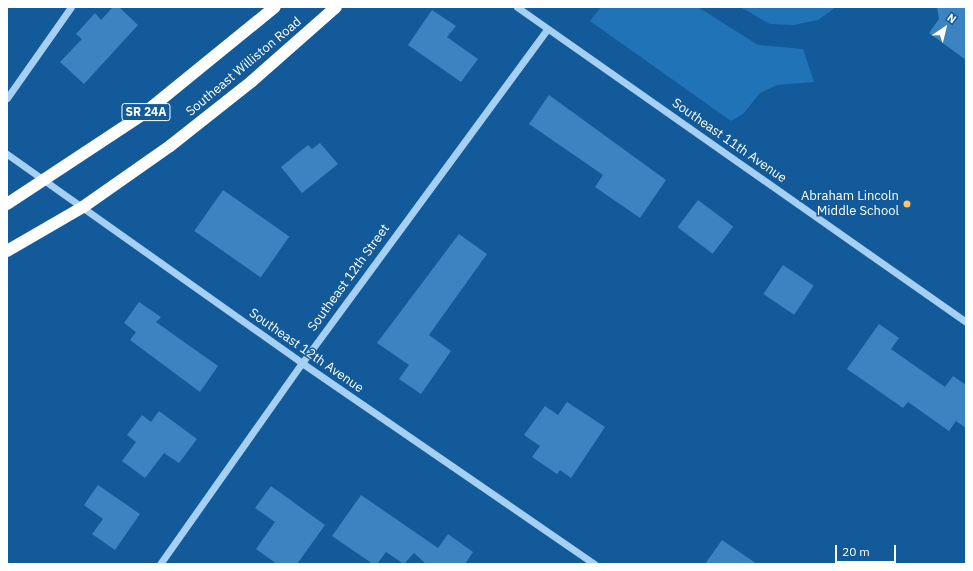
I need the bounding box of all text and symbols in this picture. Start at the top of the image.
north arrow [925,8,965,48]
text: N [945,10,959,26]
street label: Southeast Williston Road [183,14,305,120]
street label: Southeast 11th Avenue [669,96,789,186]
road number: SR 24A [121,102,171,122]
place label: Abraham Lincoln Middle School [801,189,899,220]
marker: Abraham Lincoln Middle School [902,199,912,209]
street label: Southeast 12th Street [305,221,393,335]
street label: Southeast 12th Avenue [246,306,366,396]
scale bar [837,537,898,563]
text: 20 m [842,544,870,559]

